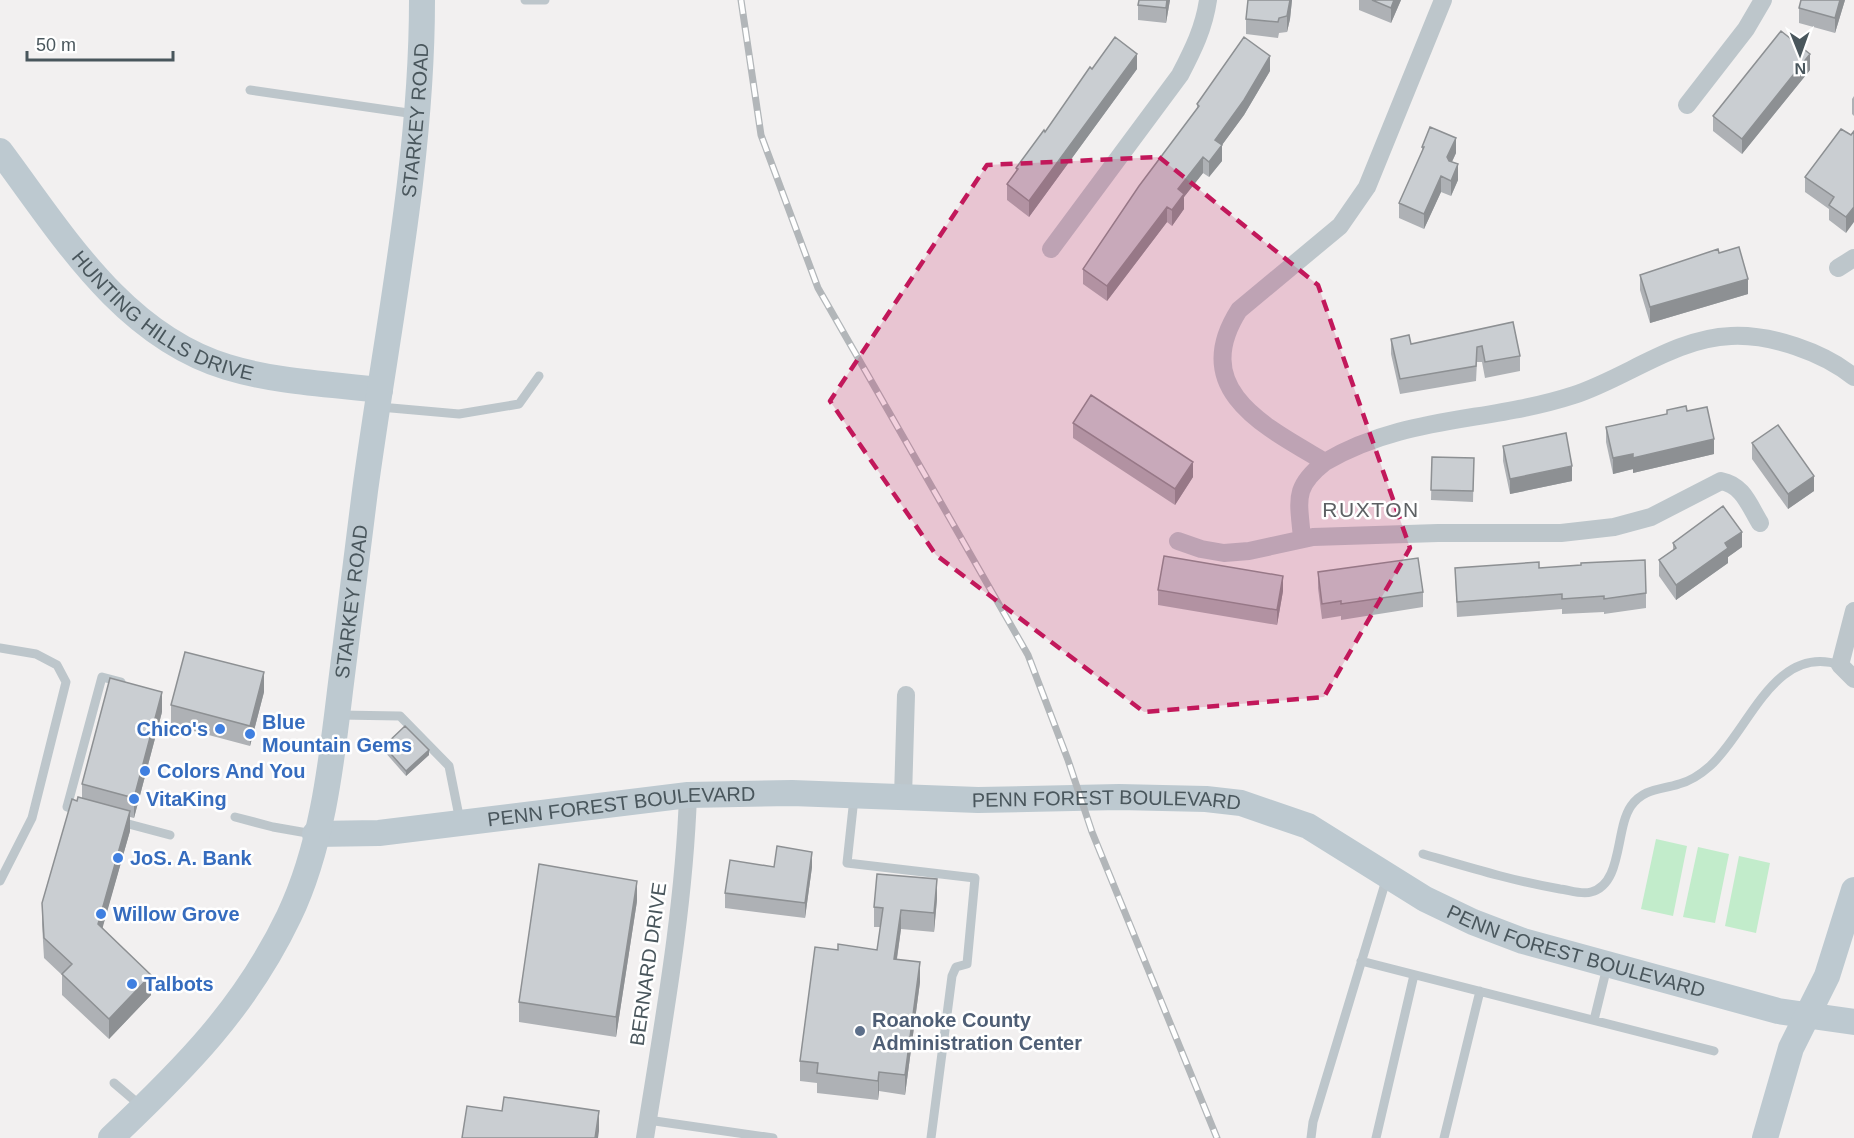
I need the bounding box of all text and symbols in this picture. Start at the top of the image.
scale bar [27,24,172,62]
north arrow [1770,24,1830,84]
text: 50 m [36,35,76,55]
street label: STARKEY ROAD [397,43,432,199]
text: N [1794,60,1806,77]
street label: HUNTING HILLS DRIVE [68,246,256,385]
district label: RUXTON [1322,498,1420,521]
street label: STARKEY ROAD [331,523,372,680]
place label: Blue Mountain Gems [262,711,412,756]
place label: Chico's [137,718,208,740]
marker: Chico's [213,722,227,736]
marker: Blue Mountain Gems [243,727,257,741]
place label: Colors And You [157,760,306,782]
marker: Colors And You [138,764,152,778]
street label: PENN FOREST BOULEVARD [486,783,756,831]
street label: PENN FOREST BOULEVARD [972,786,1242,814]
place label: VitaKing [146,788,227,810]
marker: VitaKing [127,792,141,806]
place label: JoS. A. Bank [130,847,252,869]
marker: JoS. A. Bank [111,851,125,865]
street label: BERNARD DRIVE [626,881,670,1047]
street label: PENN FOREST BOULEVARD [1443,900,1708,1002]
place label: Willow Grove [113,903,240,925]
marker: Willow Grove [94,907,108,921]
place label: Talbots [144,973,214,995]
marker: Talbots [125,977,139,991]
place label: Roanoke County Administration Center [872,1009,1082,1054]
marker: Roanoke County Administration Center [853,1024,867,1038]

